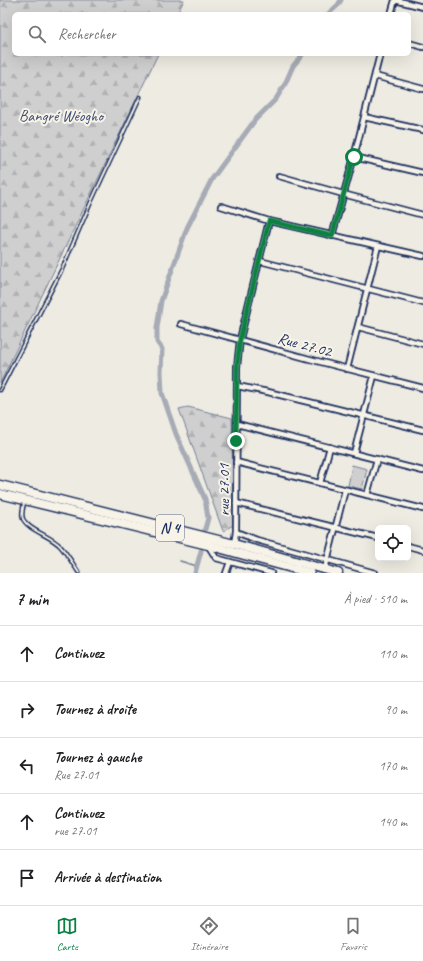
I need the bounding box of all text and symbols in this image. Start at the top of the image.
search box [12,12,411,56]
icon: search [26,23,48,45]
text: Rechercher [58,25,116,44]
park label: Bangré Wéogho [19,106,105,126]
route start [345,148,363,166]
street label: Rue 27.02 [276,328,336,362]
route end [227,432,245,450]
street label: rue 27.01 [214,463,234,516]
road number: N 4 [156,515,184,541]
map controls [375,525,411,561]
button: locate [375,525,411,561]
text: 7 min [16,589,49,610]
text: À pied · 510 m [344,591,407,607]
icon: ahead [16,643,38,665]
text: Continuez [54,644,104,663]
text: 110 m [379,646,407,662]
icon: right [16,699,38,721]
text: Tournez à droite [54,700,136,719]
text: 90 m [385,702,407,718]
text: Tournez à gauche [54,748,141,767]
icon: left [16,755,38,777]
text: 170 m [379,758,407,774]
text: Rue 27.01 [54,767,99,783]
text: Continuez [54,804,104,823]
icon: ahead [16,811,38,833]
text: 140 m [379,814,407,830]
text: rue 27.01 [54,823,97,839]
icon: arrive [16,867,38,889]
text: Arrivée à destination [54,868,162,887]
tab: Carte [56,915,78,953]
tab: Itinéraire [191,915,228,953]
tab: Favoris [340,915,367,953]

